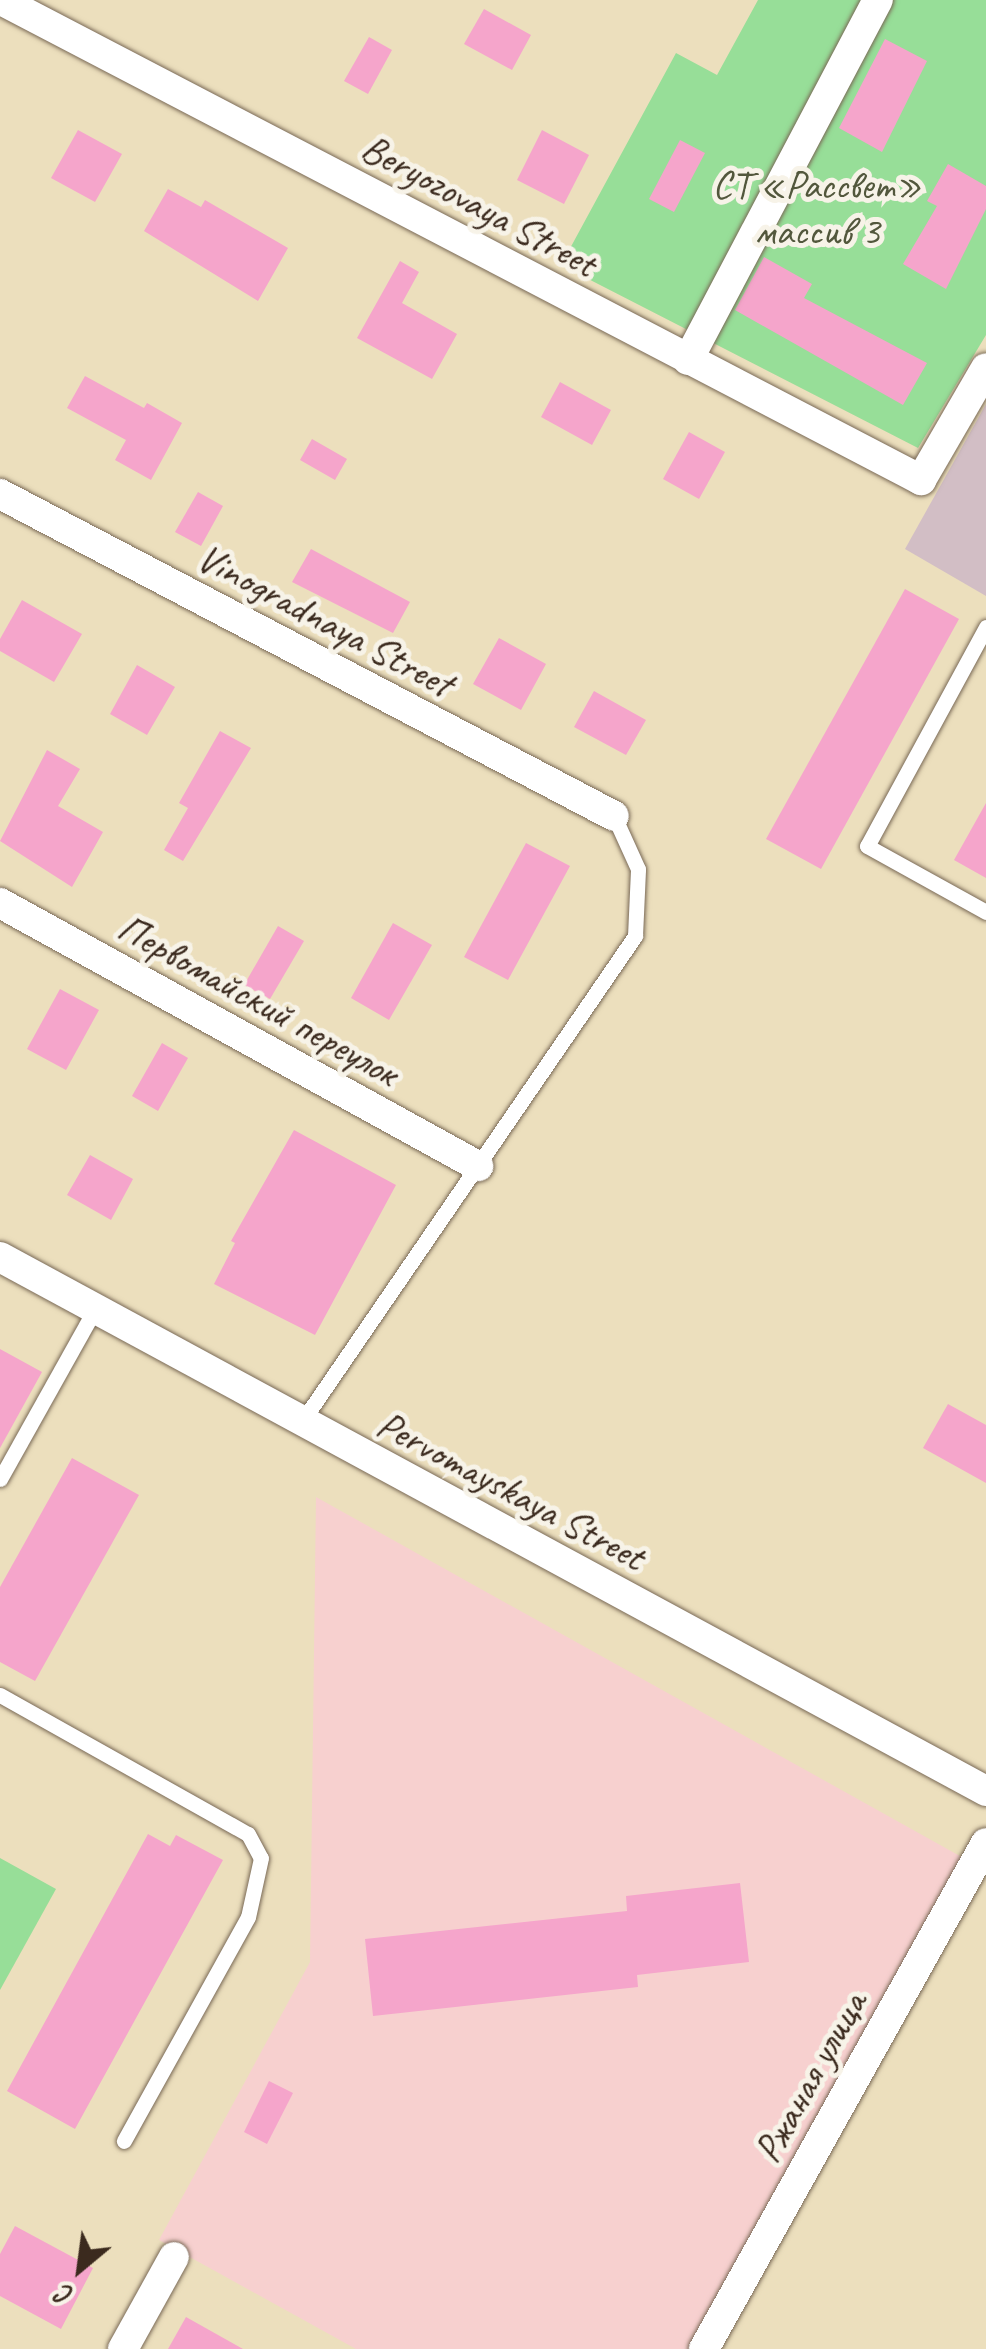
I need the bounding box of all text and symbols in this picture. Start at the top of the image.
street label: Beryozovaya Street [353,123,605,287]
park label: СТ «Рассвет» массив 3 [712,161,922,255]
street label: Vinogradnaya Street [189,533,461,707]
street label: Первомайский переулок [110,903,406,1097]
street label: Pervomayskaya Street [369,1399,653,1581]
street label: Ржаная улица [743,1983,877,2171]
north arrow [30,2219,130,2319]
text: С [51,2277,80,2314]

